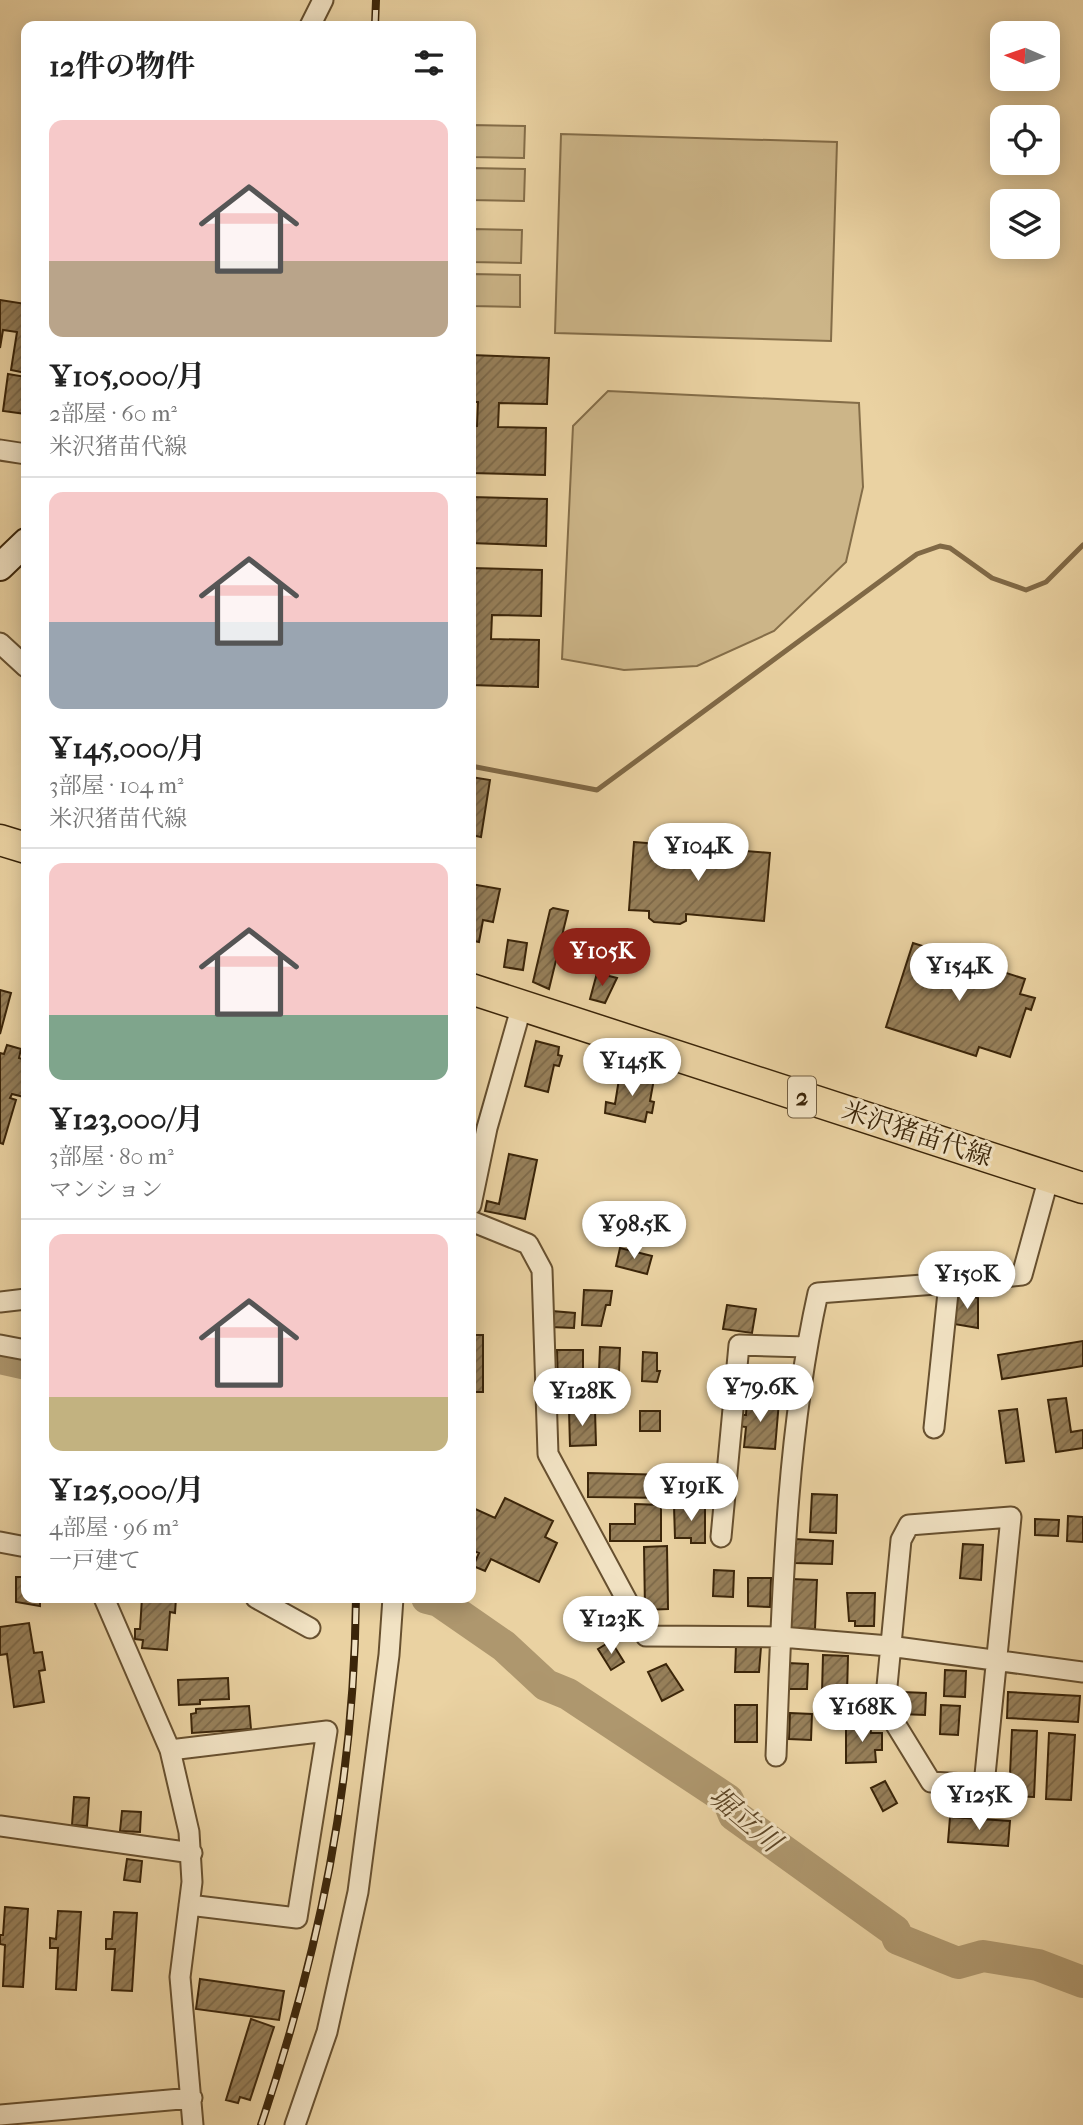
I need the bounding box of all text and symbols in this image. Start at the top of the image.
north arrow [990,21,1060,91]
map controls [990,21,1060,259]
icon: filters [410,44,448,82]
text: 12件の物件 [49,49,195,84]
button: locate [990,105,1060,175]
icon: home [186,166,312,292]
button: layers [990,189,1060,259]
text: ¥105,000/月 [49,359,206,394]
text: 2部屋 · 60 m² [49,400,177,427]
text: 米沢猪苗代線 [49,433,187,460]
icon: home [186,538,312,664]
text: ¥145,000/月 [49,731,206,766]
text: 3部屋 · 104 m² [49,772,184,799]
text: 米沢猪苗代線 [49,805,187,832]
pin: ¥104K [649,824,747,883]
text: ¥104K [664,832,732,859]
icon: home [186,909,312,1035]
pin: ¥105K [553,928,651,988]
text: ¥105K [569,937,635,964]
pin: ¥154K [910,944,1008,1003]
text: ¥154K [926,952,992,979]
pin: ¥145K [583,1038,681,1098]
text: ¥145K [599,1047,665,1074]
road number: 2 [788,1077,816,1118]
street label: 米沢猪苗代線 [838,1095,996,1173]
text: ¥123,000/月 [49,1102,204,1137]
text: 3部屋 · 80 m² [49,1143,174,1170]
text: マンション [49,1176,163,1203]
pin: ¥98.5K [577,1202,691,1261]
text: ¥98.5K [598,1210,670,1237]
pin: ¥150K [918,1252,1016,1311]
text: ¥150K [934,1260,1000,1287]
icon: home [186,1280,312,1406]
pin: ¥79.6K [703,1364,817,1424]
pin: ¥128K [533,1368,631,1428]
text: ¥79.6K [723,1373,797,1400]
text: ¥128K [549,1377,615,1404]
pin: ¥191K [642,1464,740,1523]
text: ¥191K [659,1472,723,1499]
text: ¥125,000/月 [49,1473,205,1508]
text: 4部屋 · 96 m² [49,1514,178,1541]
text: 一戸建て [49,1547,141,1574]
pin: ¥123K [562,1596,660,1656]
text: ¥123K [579,1605,643,1632]
pin: ¥168K [813,1684,911,1744]
text: ¥168K [829,1693,895,1720]
pin: ¥125K [930,1772,1028,1832]
water label: 堀立川 [702,1779,790,1861]
text: ¥125K [947,1781,1011,1808]

